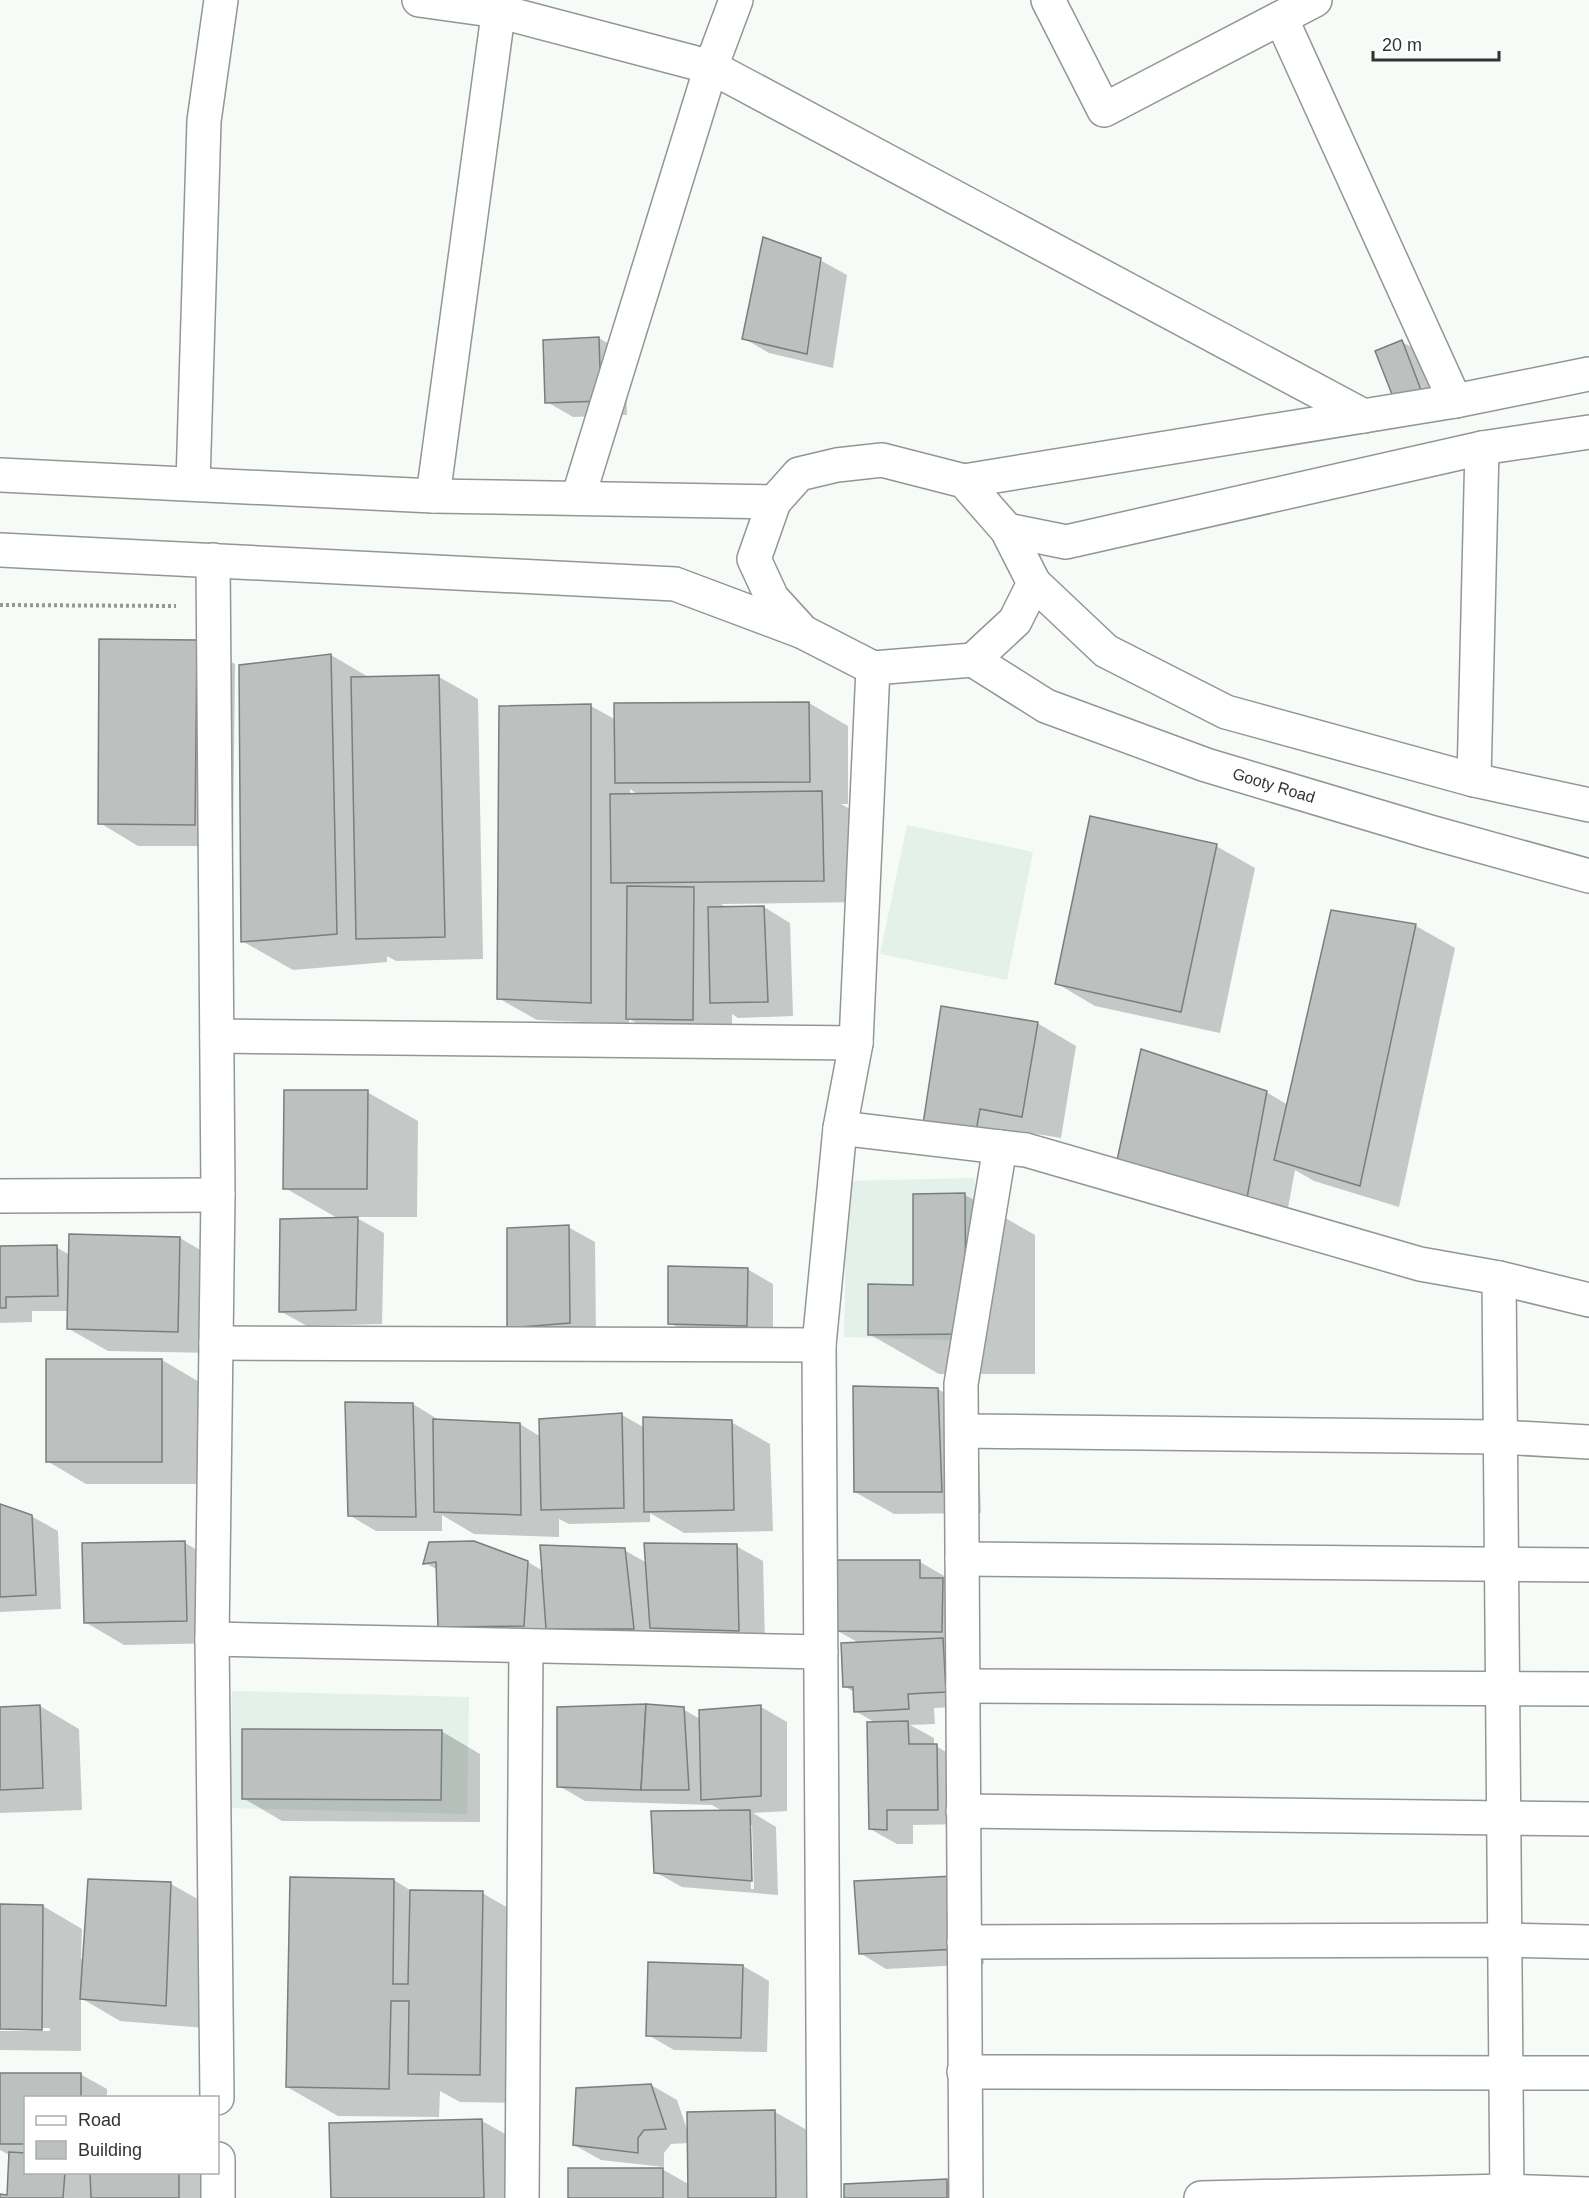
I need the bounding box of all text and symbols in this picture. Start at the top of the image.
scale bar [1373,24,1499,62]
text: 20 m [1382,35,1422,55]
street label: Gooty Road [1231,765,1317,806]
legend [24,2096,219,2174]
text: Road [78,2110,121,2130]
text: Building [78,2140,142,2160]

